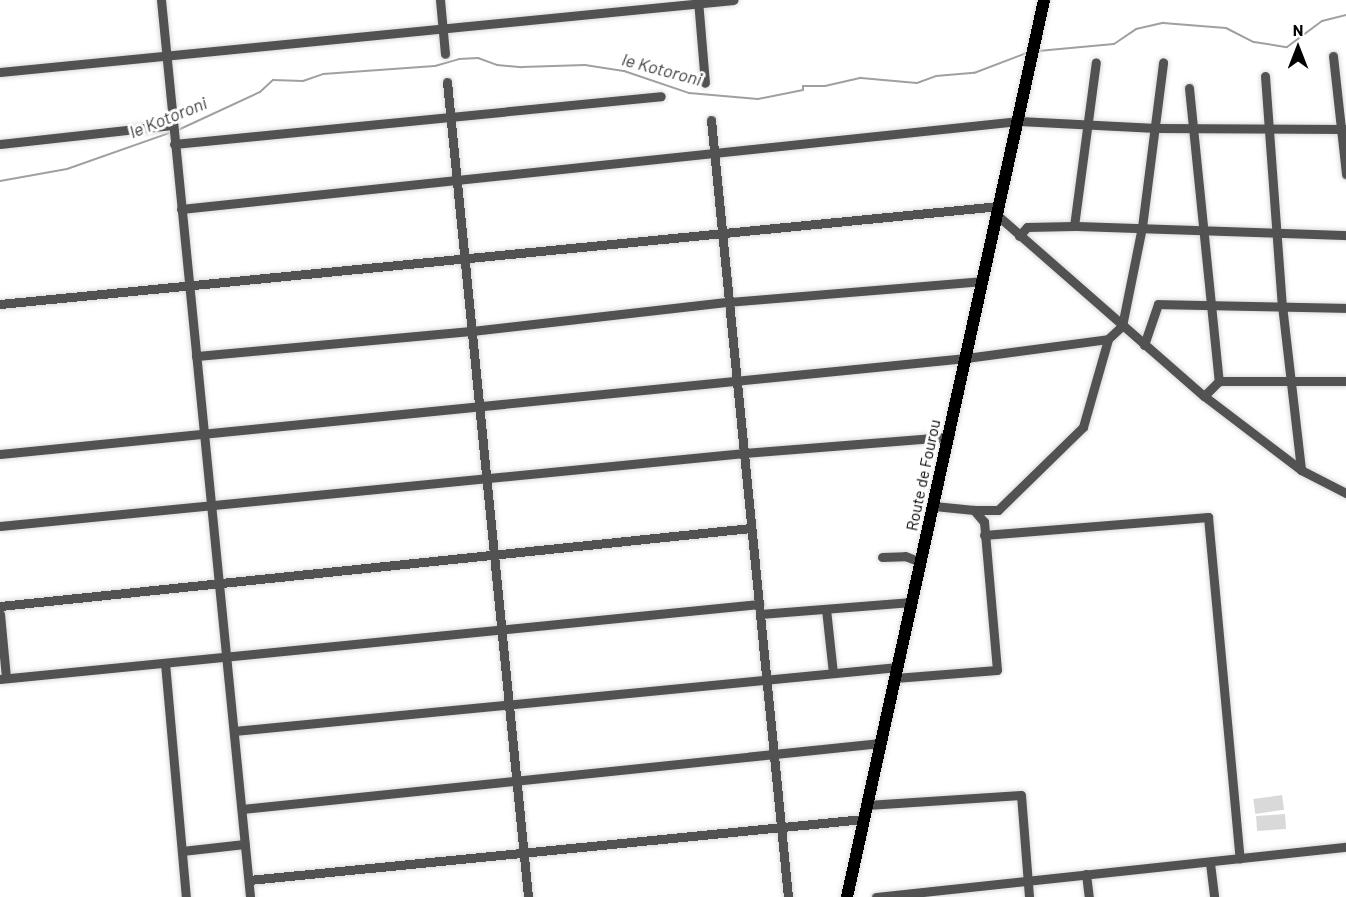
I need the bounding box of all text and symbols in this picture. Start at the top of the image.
north arrow [1268,18,1328,78]
text: N [1293,20,1303,39]
water label: le Kotoroni [620,48,704,90]
water label: le Kotoroni [126,92,210,142]
street label: Route de Fourou [902,417,944,533]

